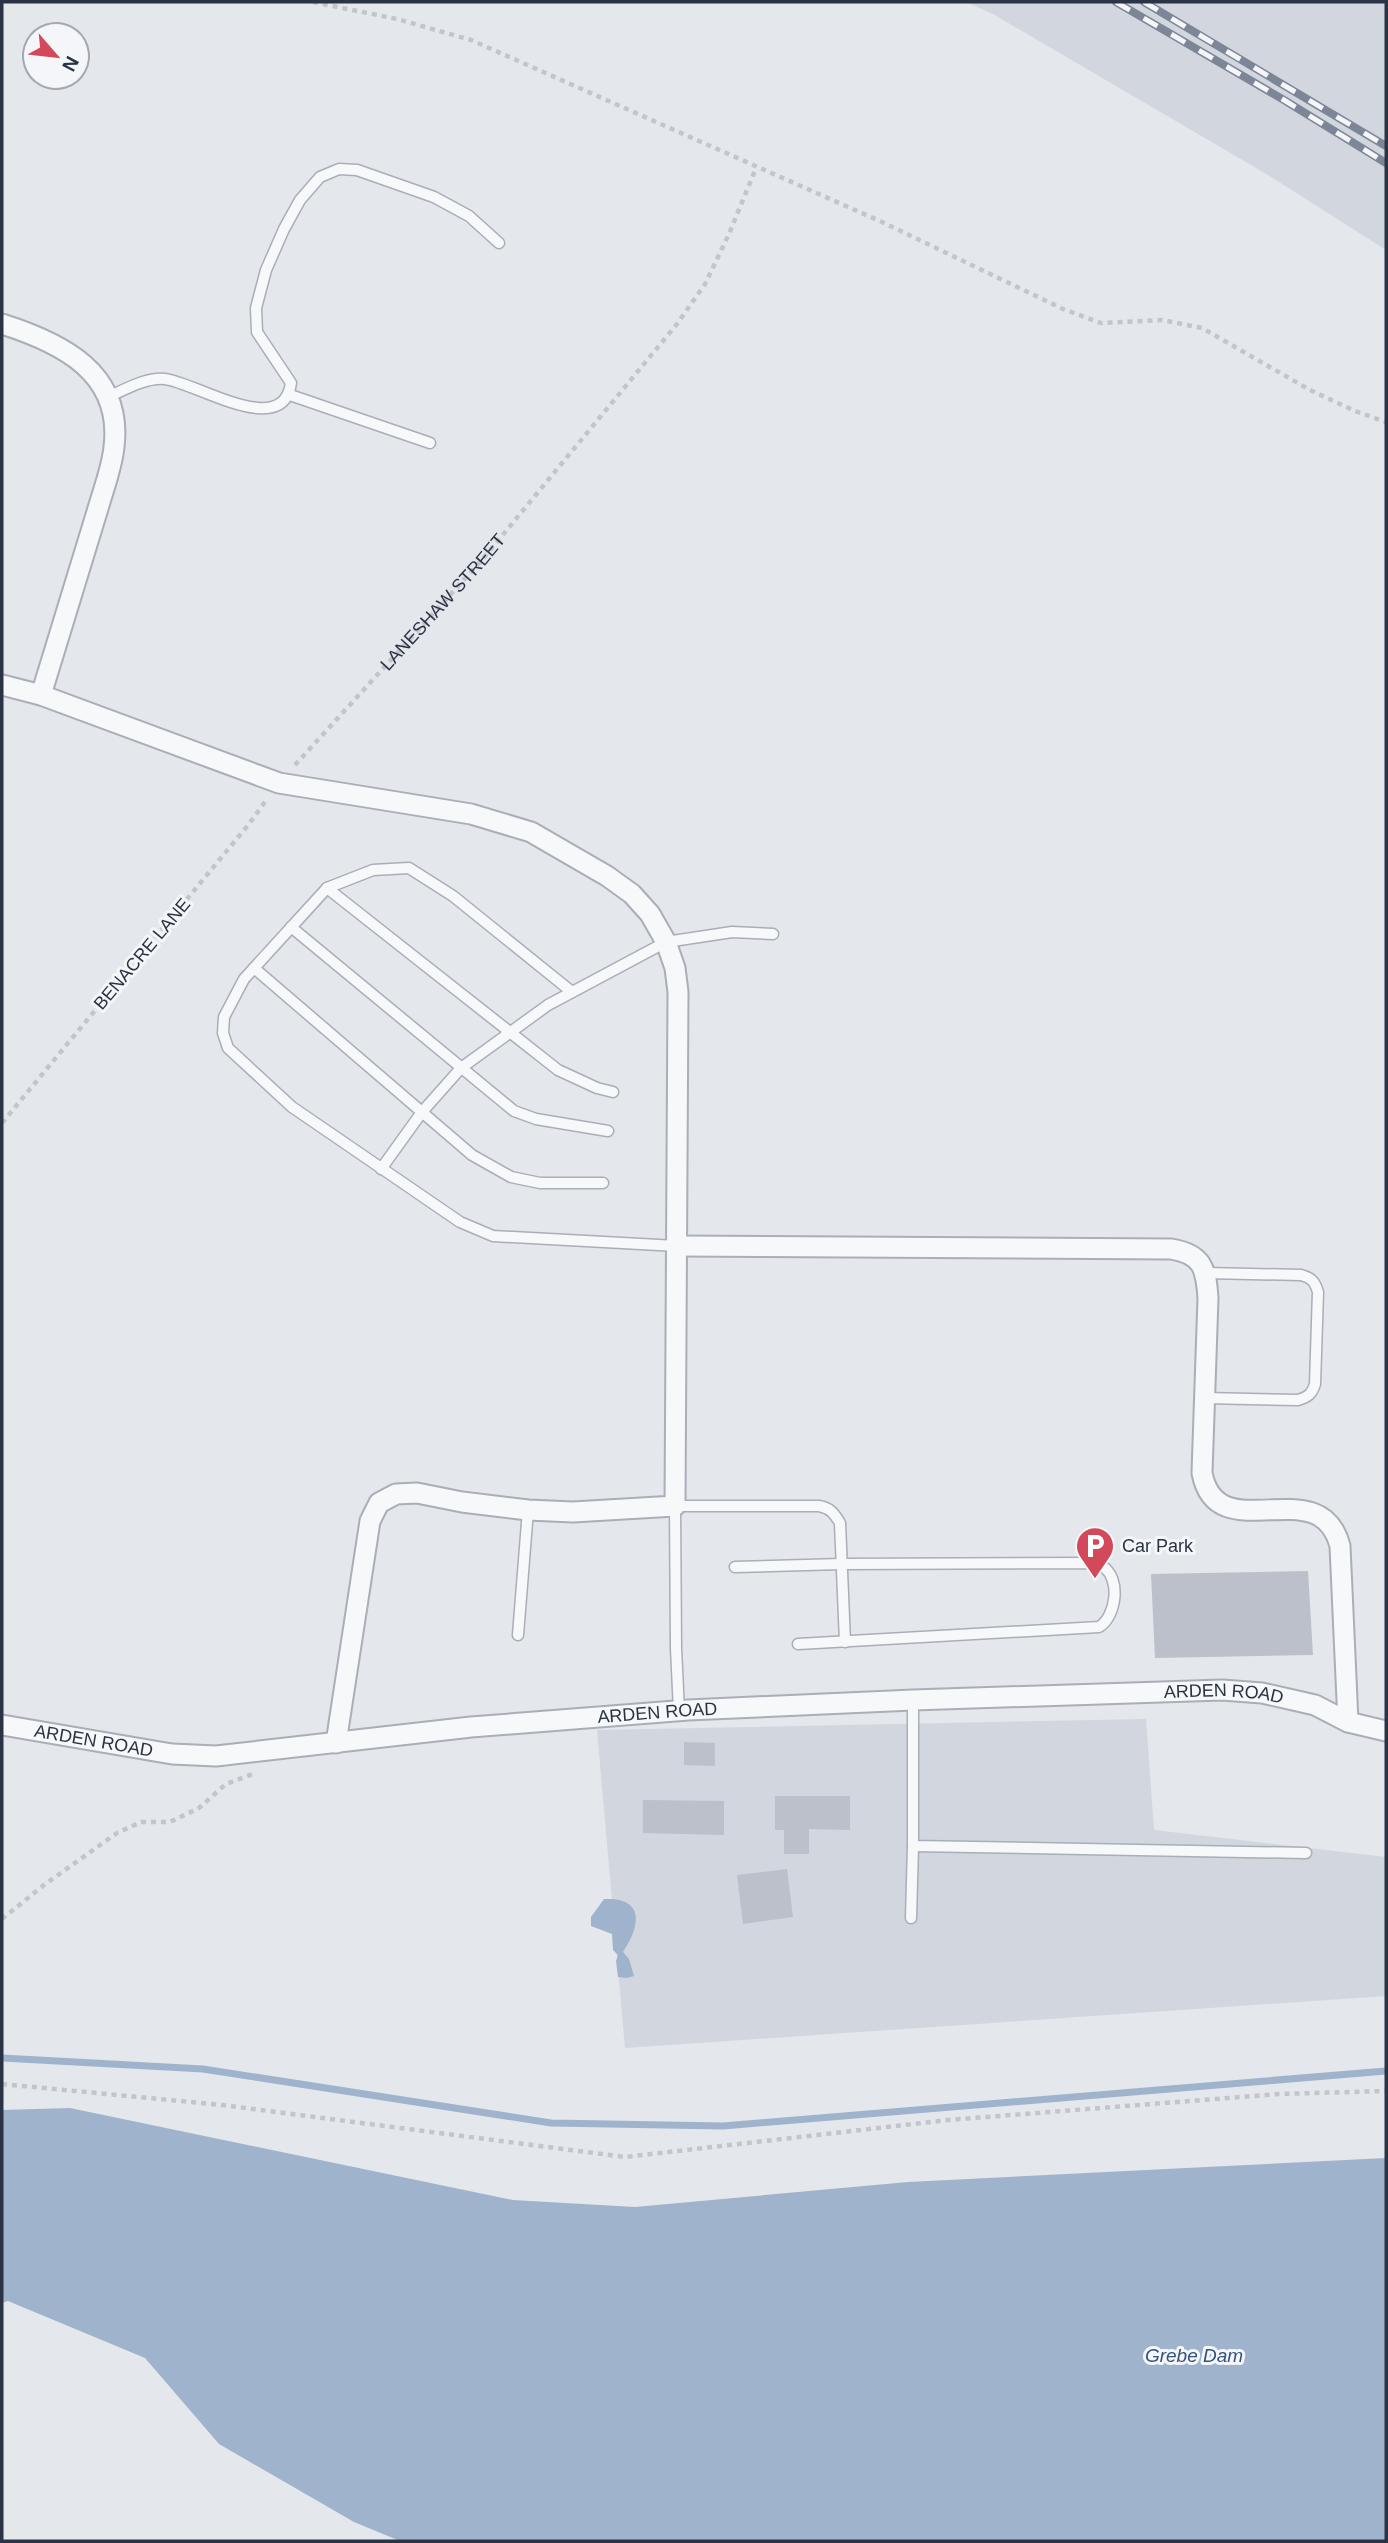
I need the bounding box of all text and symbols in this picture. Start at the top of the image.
north arrow [21,21,91,91]
text: N [58,53,83,75]
street label: LANESHAW STREET [376,530,509,674]
street label: BENACRE LANE [90,894,194,1014]
parking icon: Car Park [1074,1525,1116,1580]
place label: Car Park [1122,1536,1194,1556]
street label: ARDEN ROAD [1163,1680,1285,1708]
street label: ARDEN ROAD [597,1699,718,1727]
street label: ARDEN ROAD [33,1721,155,1761]
water label: Grebe Dam [1145,2345,1243,2366]

